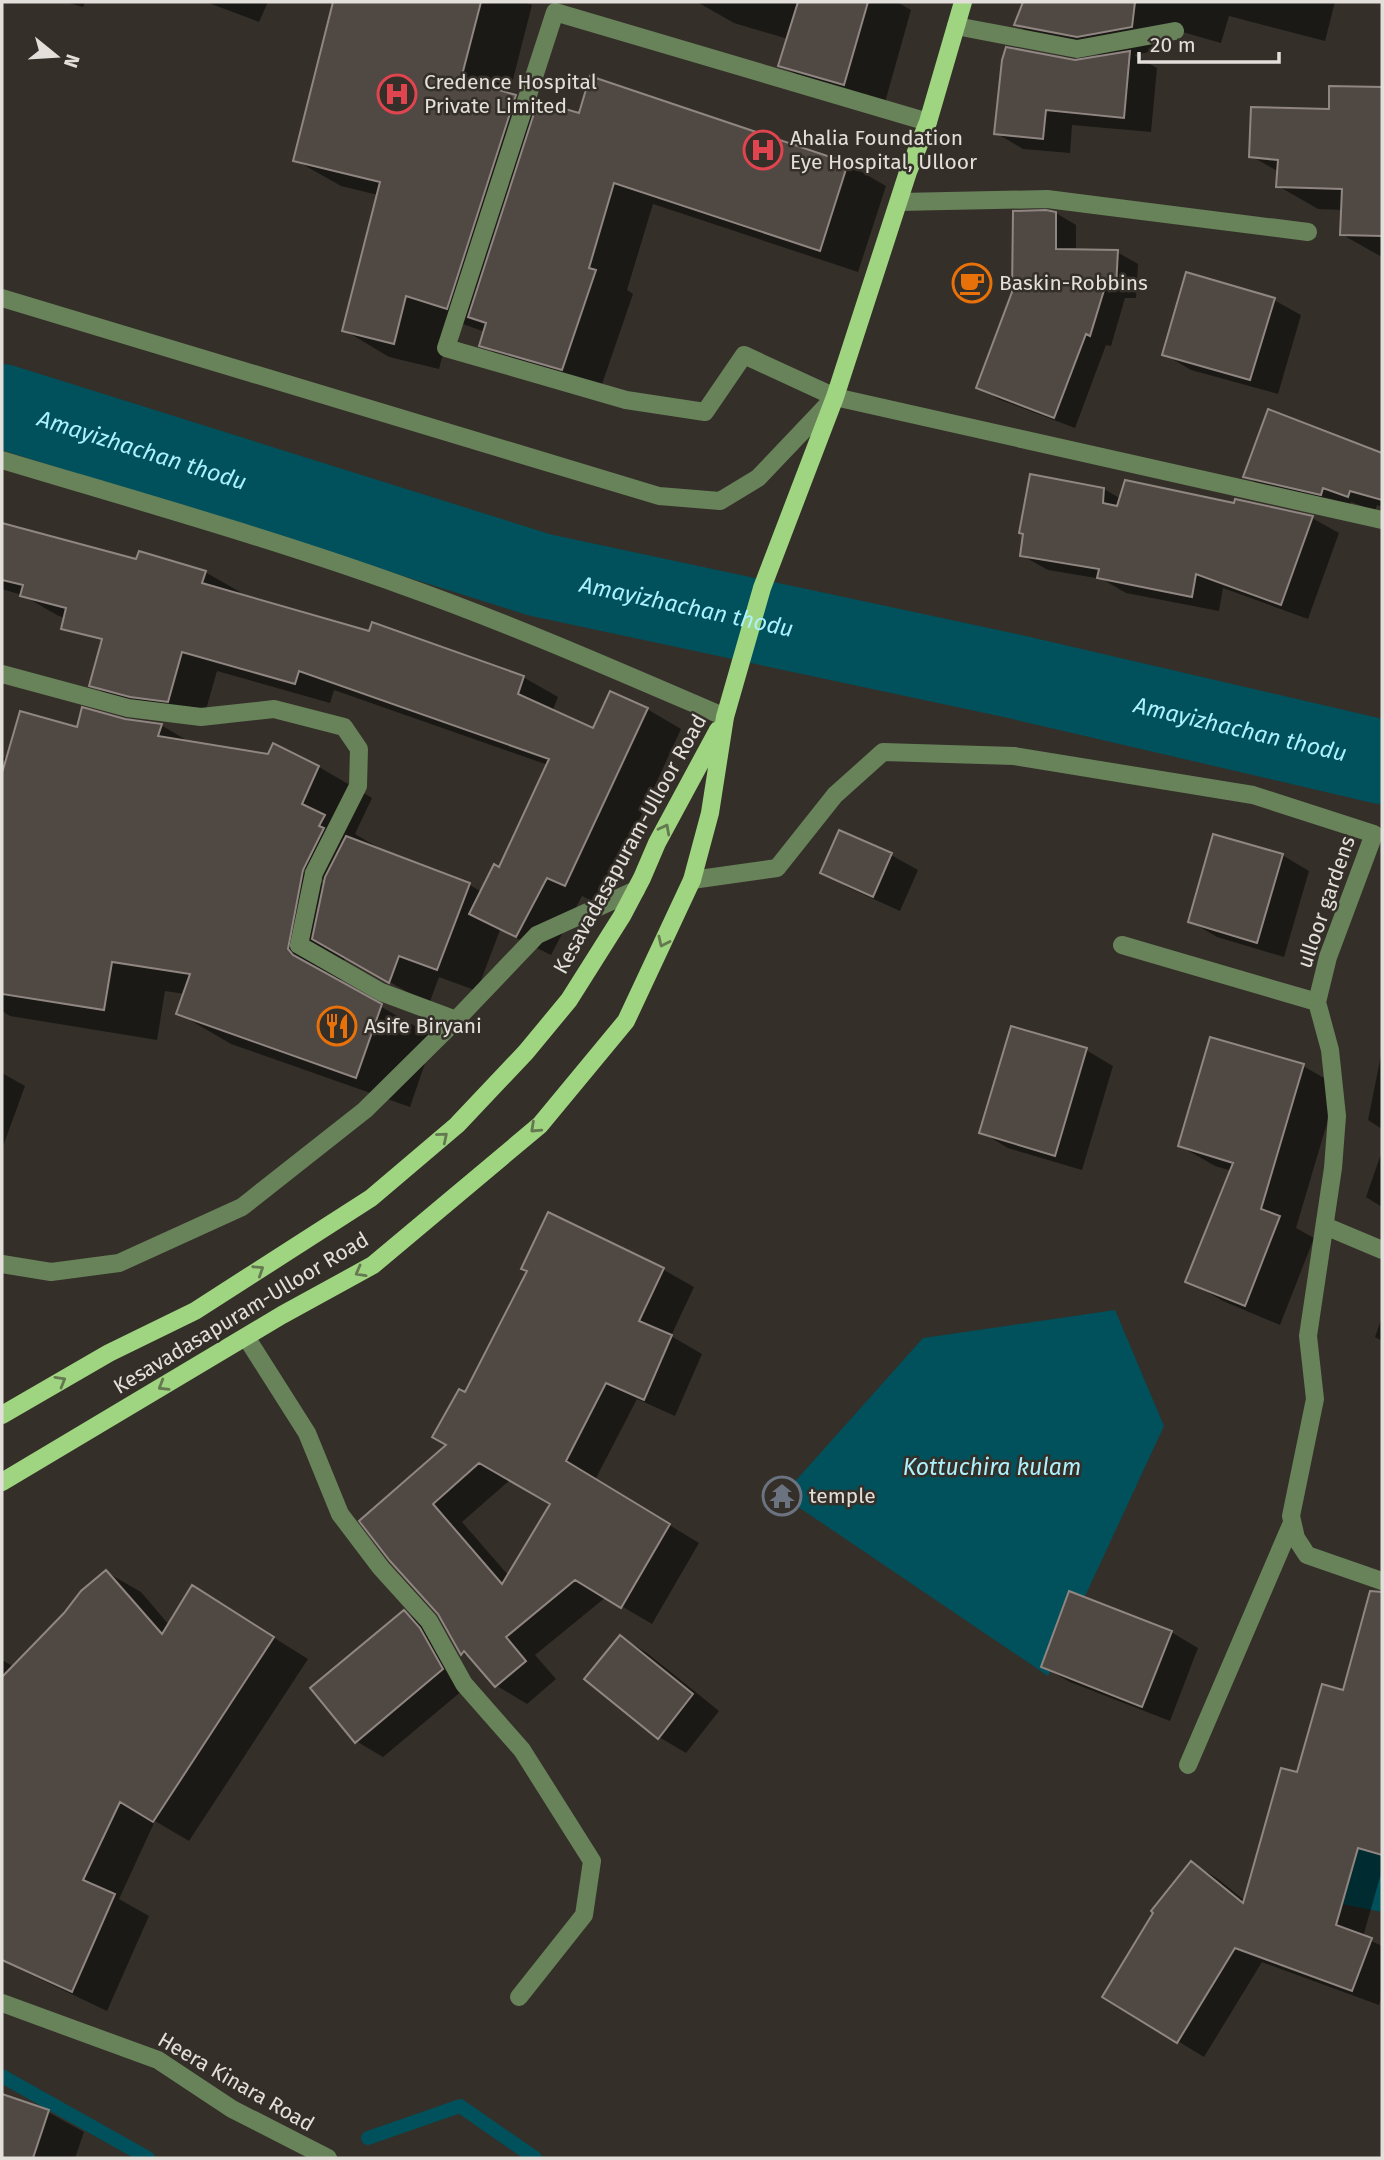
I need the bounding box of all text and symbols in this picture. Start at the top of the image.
north arrow [21,21,91,91]
scale bar [1139,21,1279,65]
text: 20 m [1150,32,1196,58]
text: N [59,52,85,71]
place label: Credence Hospital Private Limited [424,69,597,119]
hospital icon: Credence Hospital Private Limited [376,73,418,115]
place label: Ahalia Foundation Eye Hospital, Ulloor [790,125,977,175]
hospital icon: Ahalia Foundation Eye Hospital, Ulloor [742,129,784,171]
cafe icon: Baskin-Robbins [951,262,993,304]
place label: Baskin-Robbins [999,270,1148,296]
water label: Amayizhachan thodu [33,404,250,496]
water label: Amayizhachan thodu [576,570,796,643]
water label: Amayizhachan thodu [1130,690,1350,767]
street label: Kesavadasapuram-Ulloor Road [548,710,712,978]
one-way arrow [656,823,670,836]
street label: ulloor gardens [1291,832,1361,972]
one-way arrow [657,935,671,947]
restaurant icon: Asife Biryani [316,1005,358,1047]
place label: Asife Biryani [364,1013,482,1039]
one-way arrow [531,1120,544,1132]
one-way arrow [435,1133,448,1145]
street label: Kesavadasapuram-Ulloor Road [109,1226,373,1400]
one-way arrow [355,1264,367,1277]
one-way arrow [251,1265,264,1278]
one-way arrow [53,1376,66,1389]
one-way arrow [158,1378,170,1391]
water label: Kottuchira kulam [903,1453,1081,1481]
temple icon: temple [761,1475,803,1517]
place label: temple [809,1483,876,1509]
street label: Heera Kinara Road [153,2027,319,2137]

